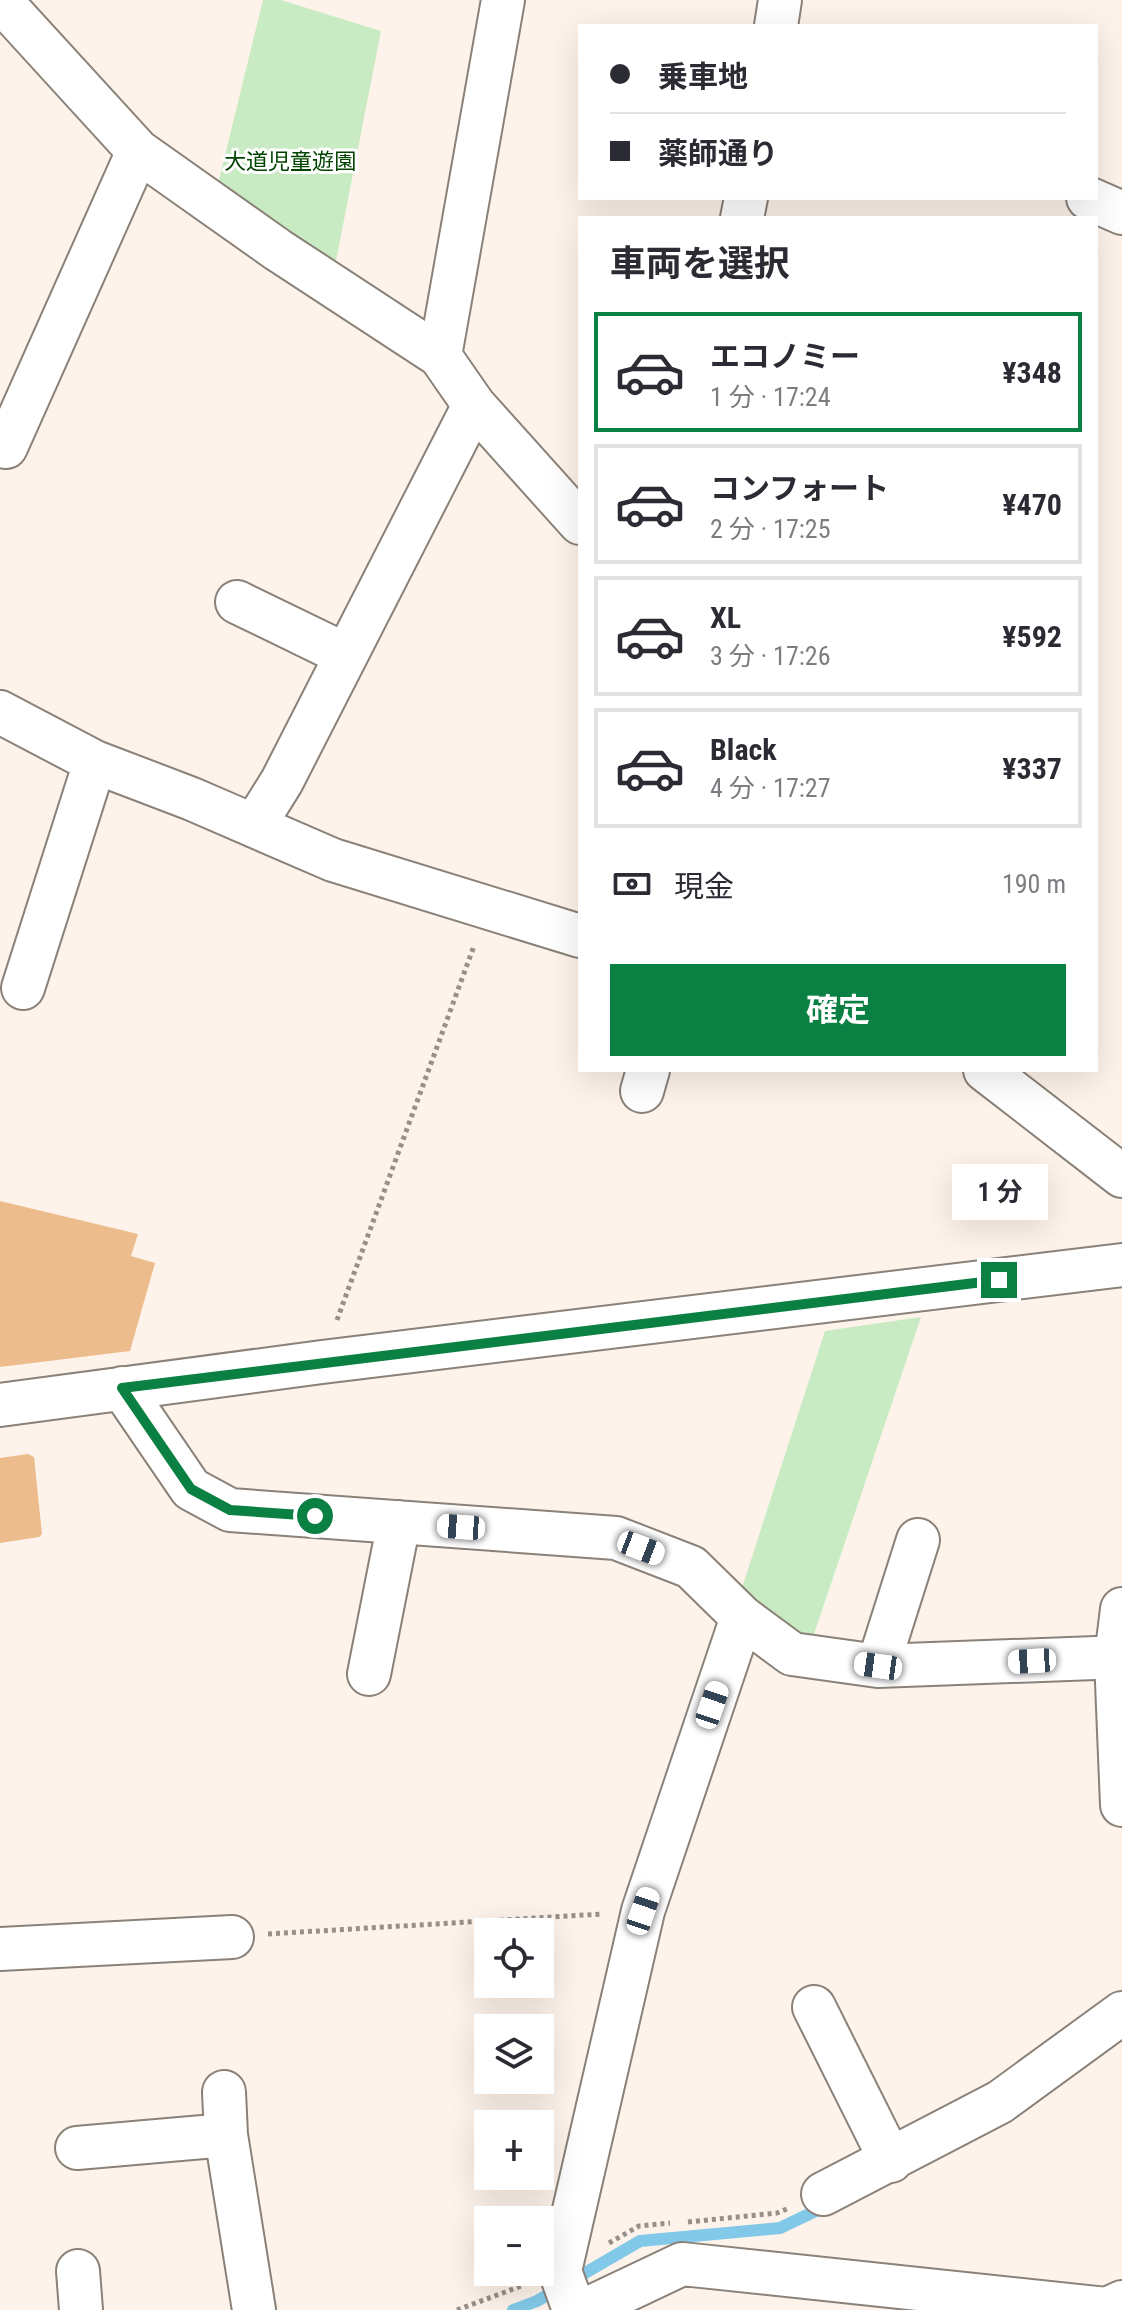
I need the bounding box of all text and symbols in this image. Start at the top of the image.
text: 乗車地 [658,59,748,94]
text: 薬師通り [658,136,778,171]
park label: 大道児童遊園 [224,149,356,174]
text: 車両を選択 [610,243,790,285]
icon: car [614,336,686,408]
text: エコノミー [710,339,860,374]
text: ¥348 [1002,355,1062,390]
text: 1 分 · 17:24 [710,382,830,412]
icon: car [614,468,686,540]
text: コンフォート [710,471,889,506]
text: ¥470 [1002,487,1062,522]
text: 2 分 · 17:25 [710,514,830,544]
icon: car [614,600,686,672]
text: XL [710,600,741,635]
text: ¥592 [1002,619,1062,654]
text: 3 分 · 17:26 [710,641,830,671]
icon: car [614,732,686,804]
text: Black [710,732,777,767]
text: ¥337 [1002,751,1062,786]
text: 4 分 · 17:27 [710,773,830,803]
icon: cash [610,862,654,906]
text: 現金 [674,869,734,904]
text: 190 m [1002,869,1066,899]
button: 確定 [610,964,1066,1056]
callout: 1 分 [951,1164,1047,1220]
text: 1 分 [977,1177,1023,1207]
route end [981,1262,1017,1298]
route start [297,1498,333,1534]
car [436,1513,486,1541]
car [614,1528,668,1568]
car [1007,1648,1057,1674]
car [853,1651,903,1681]
car [693,1678,731,1732]
car [624,1884,662,1938]
map controls [474,1918,554,2286]
button: locate [474,1918,554,1998]
button: layers [474,2014,554,2094]
button: + [474,2110,554,2190]
button: − [474,2206,554,2286]

